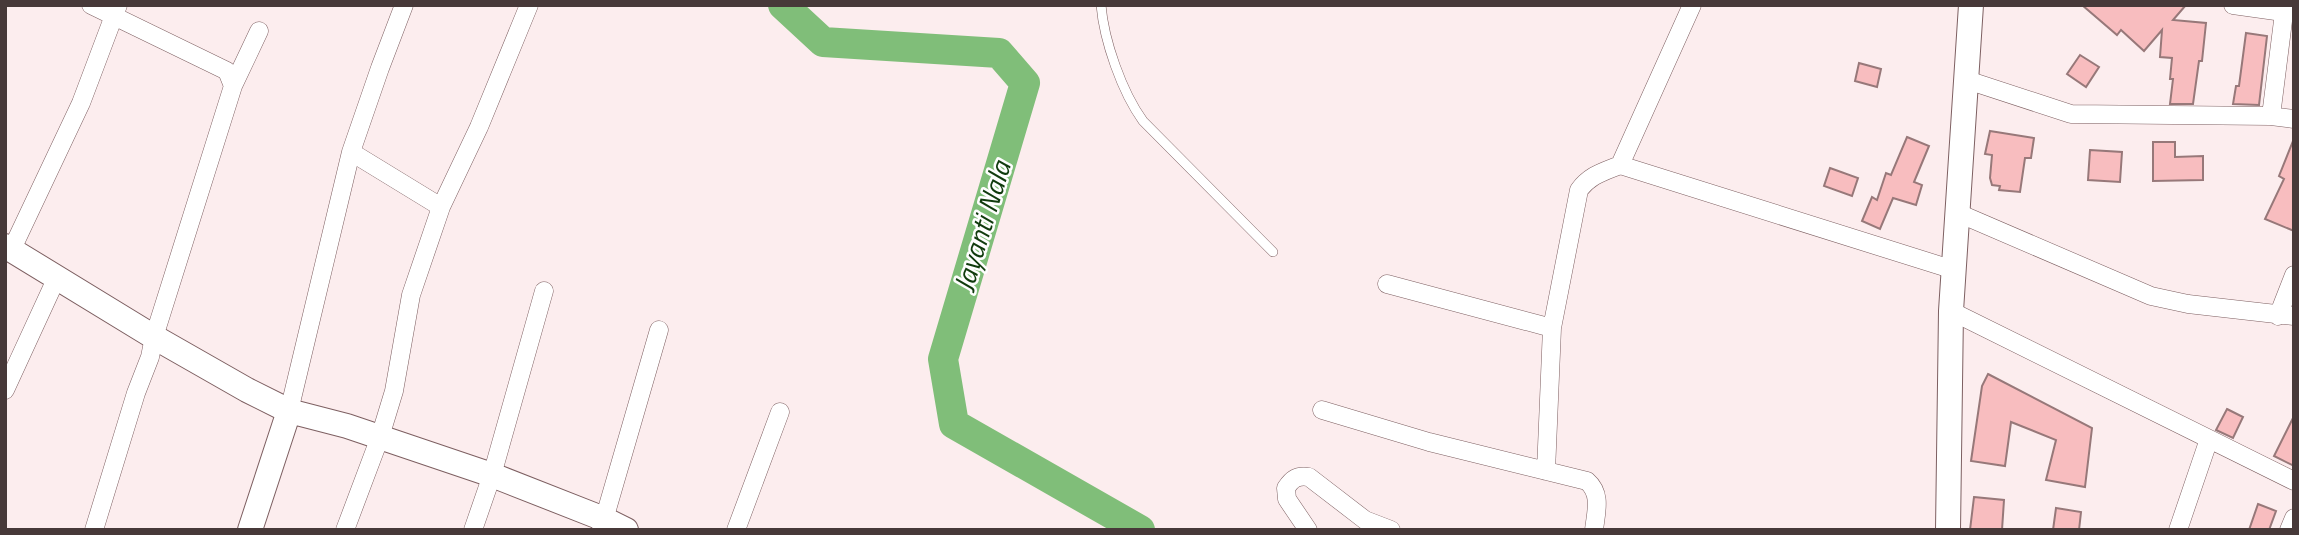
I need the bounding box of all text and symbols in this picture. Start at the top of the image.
water label: Jayanti Nala [941,154,1022,296]

